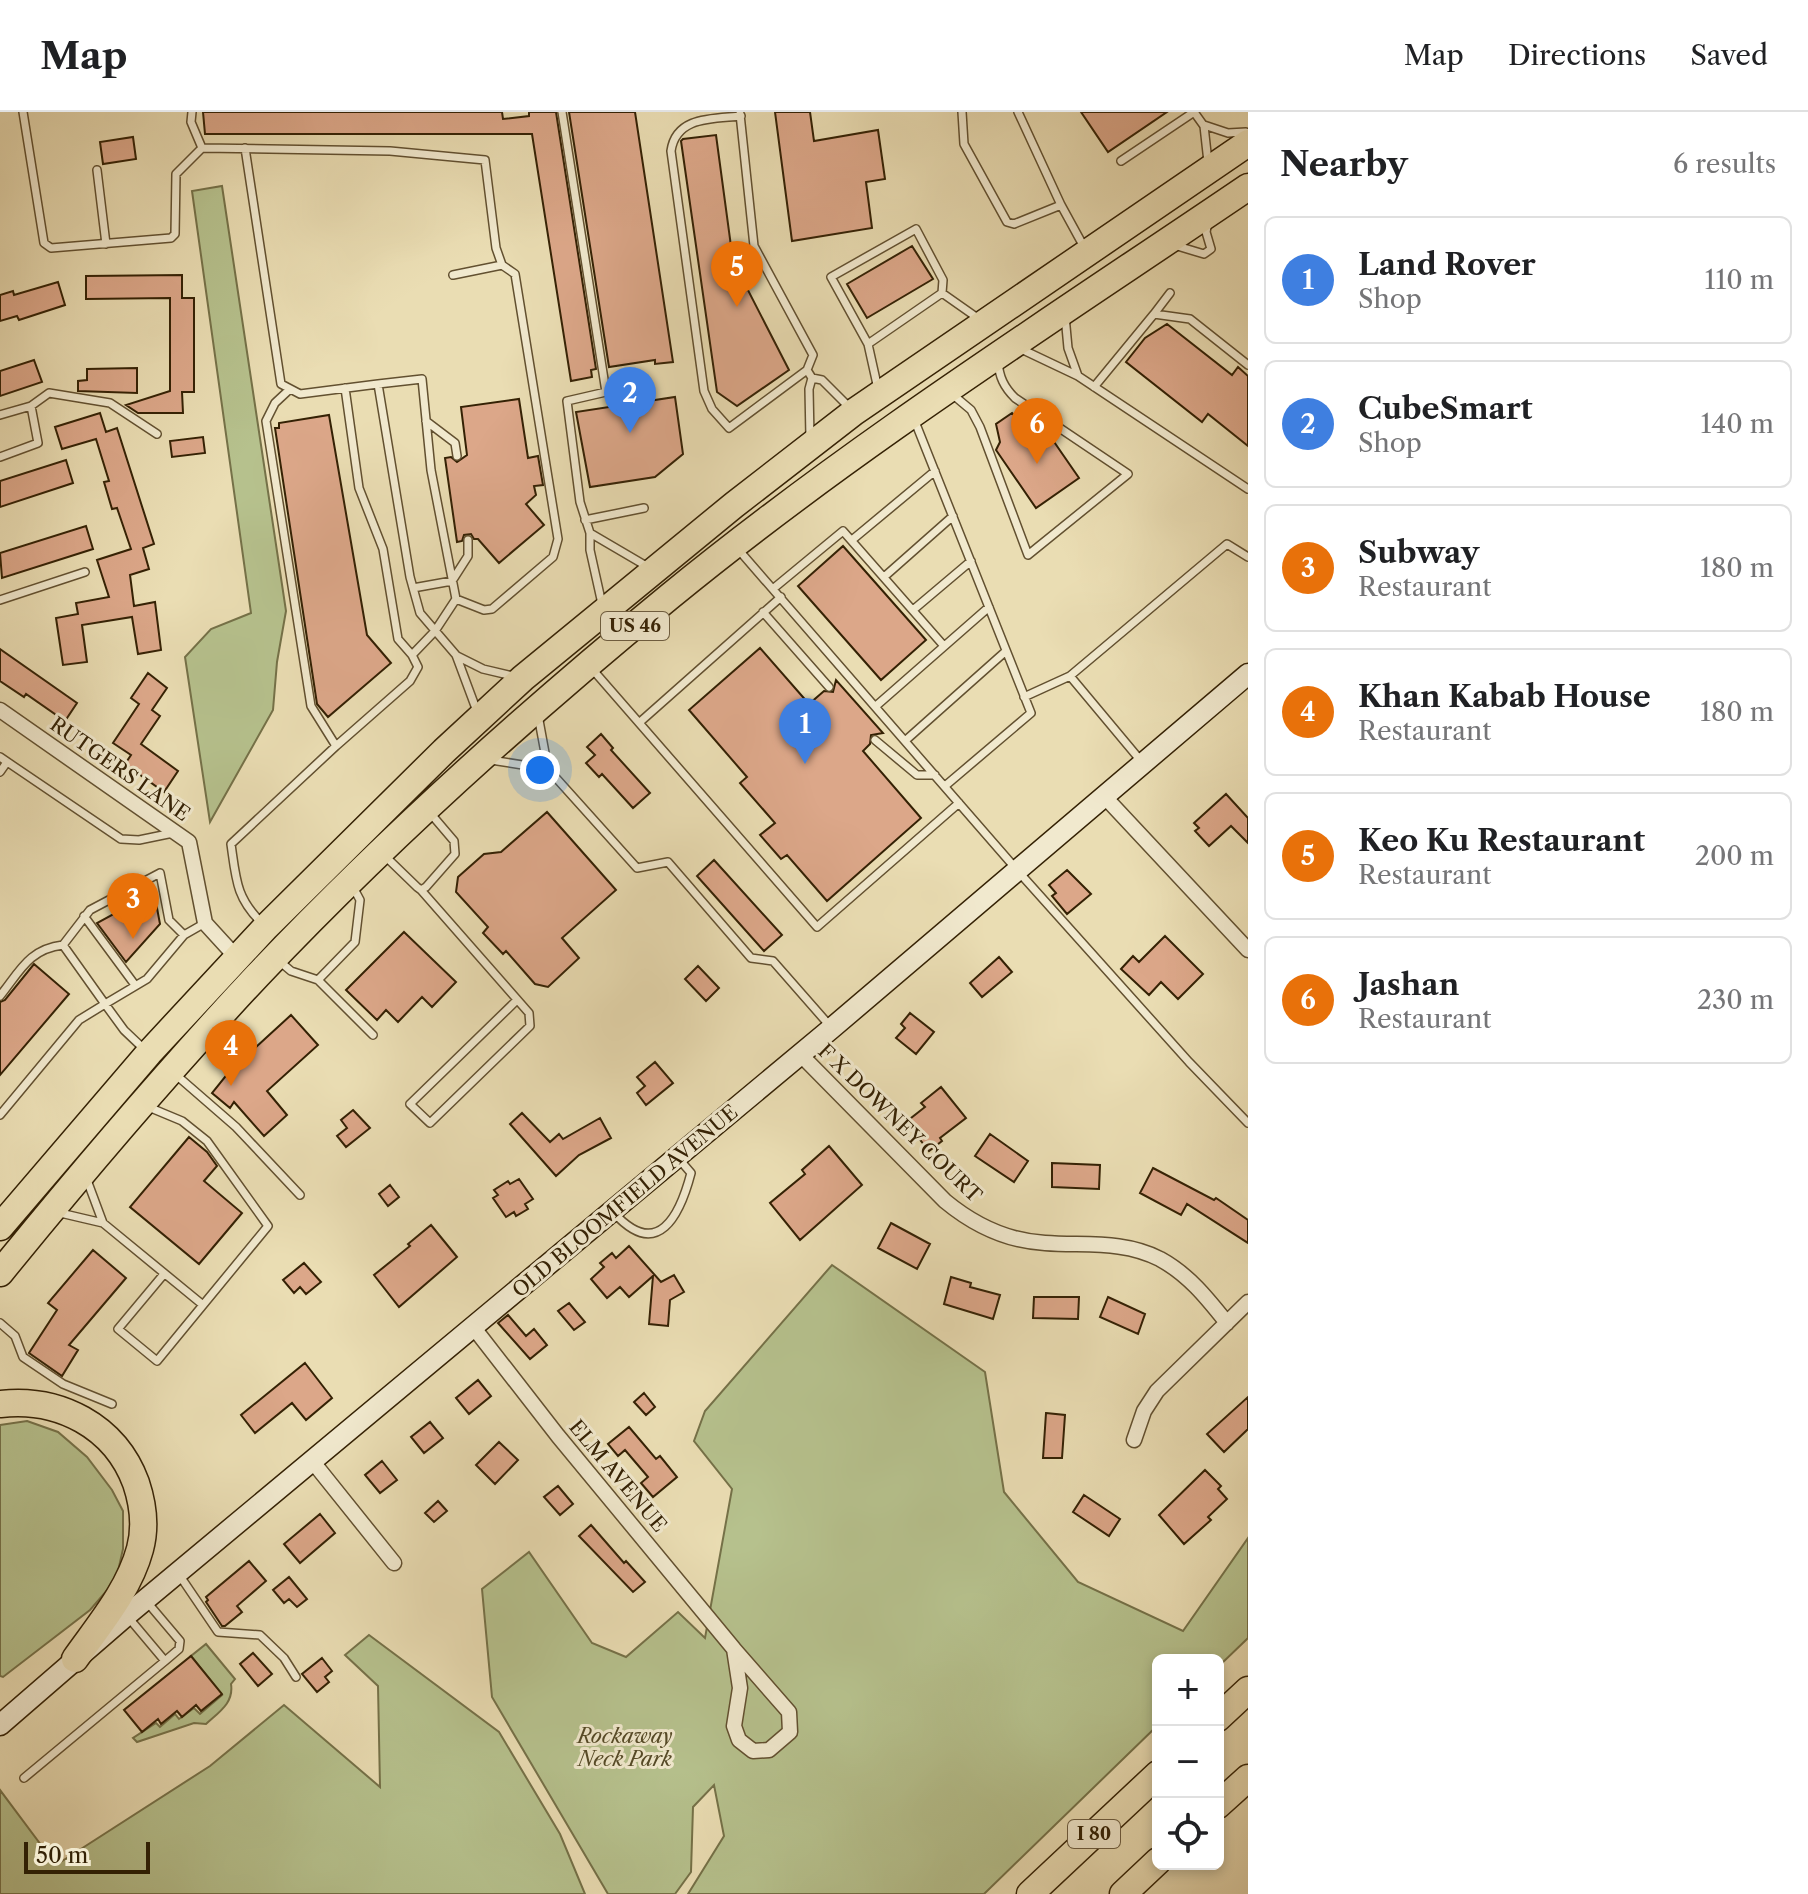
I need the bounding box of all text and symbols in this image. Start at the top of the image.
text: Map [40,32,128,79]
text: Map [1404,38,1464,72]
text: Directions [1508,38,1646,72]
text: Saved [1690,38,1768,72]
text: Nearby [1280,143,1408,185]
text: 6 results [1673,148,1776,180]
pin: 5 [711,241,763,307]
text: Land Rover [1358,246,1536,283]
text: 1 [1302,264,1314,296]
text: 110 m [1705,264,1774,296]
text: Shop [1358,283,1422,315]
pin: 2 [604,367,656,433]
text: CubeSmart [1358,390,1533,427]
pin: 6 [1011,398,1063,464]
text: 2 [1300,408,1316,440]
text: 140 m [1700,408,1774,440]
text: Shop [1358,427,1422,459]
text: Subway [1358,534,1479,571]
text: 3 [1301,552,1315,584]
text: 180 m [1700,552,1774,584]
text: Restaurant [1358,571,1492,603]
road number: US 46 [601,612,669,640]
text: Khan Kabab House [1358,678,1651,715]
text: 4 [1300,696,1316,728]
text: 180 m [1700,696,1774,728]
pin: 1 [779,698,831,764]
street label: RUTGERS LANE [46,712,194,826]
text: Restaurant [1358,715,1492,747]
your location [520,750,560,790]
text: Keo Ku Restaurant [1358,822,1645,859]
text: 5 [1301,840,1315,872]
text: 200 m [1695,840,1774,872]
text: Restaurant [1358,859,1492,891]
pin: 3 [107,873,159,939]
text: Jashan [1358,966,1459,1003]
text: 6 [1300,984,1316,1016]
text: 230 m [1697,984,1774,1016]
text: Restaurant [1358,1003,1492,1035]
pin: 4 [205,1020,257,1086]
street label: F X DOWNEY COURT [813,1039,987,1207]
street label: OLD BLOOMFIELD AVENUE [508,1100,742,1302]
street label: ELM AVENUE [564,1415,672,1537]
map controls [1152,1654,1224,1870]
button: + [1152,1654,1224,1726]
park label: Rockaway Neck Park [575,1724,673,1771]
button: − [1152,1726,1224,1798]
button: locate [1152,1798,1224,1870]
road number: I 80 [1068,1820,1120,1848]
scale bar [24,1838,150,1874]
text: 50 m [36,1842,88,1869]

